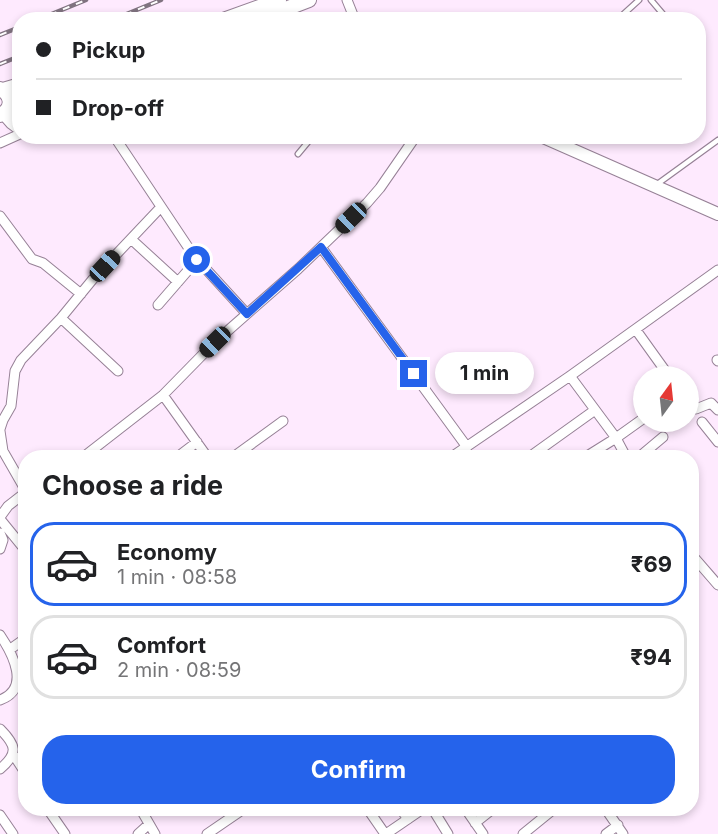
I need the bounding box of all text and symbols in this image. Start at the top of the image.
text: Pickup [72,37,146,63]
text: Drop-off [72,95,164,121]
car [332,199,370,237]
route start [183,246,210,273]
car [86,247,124,285]
car [196,323,234,361]
callout: 1 min [435,353,534,395]
route end [400,360,427,387]
text: 1 min [460,361,509,385]
north arrow [633,366,699,432]
map controls [633,366,699,432]
text: Choose a ride [42,469,223,502]
icon: car [45,537,99,591]
text: Economy [117,539,217,565]
text: ₹69 [631,551,672,577]
text: 1 min · 08:58 [117,565,237,589]
icon: car [45,630,99,684]
text: Comfort [117,632,206,658]
text: ₹94 [630,644,672,670]
text: 2 min · 08:59 [117,658,241,682]
button: Confirm [42,735,675,804]

